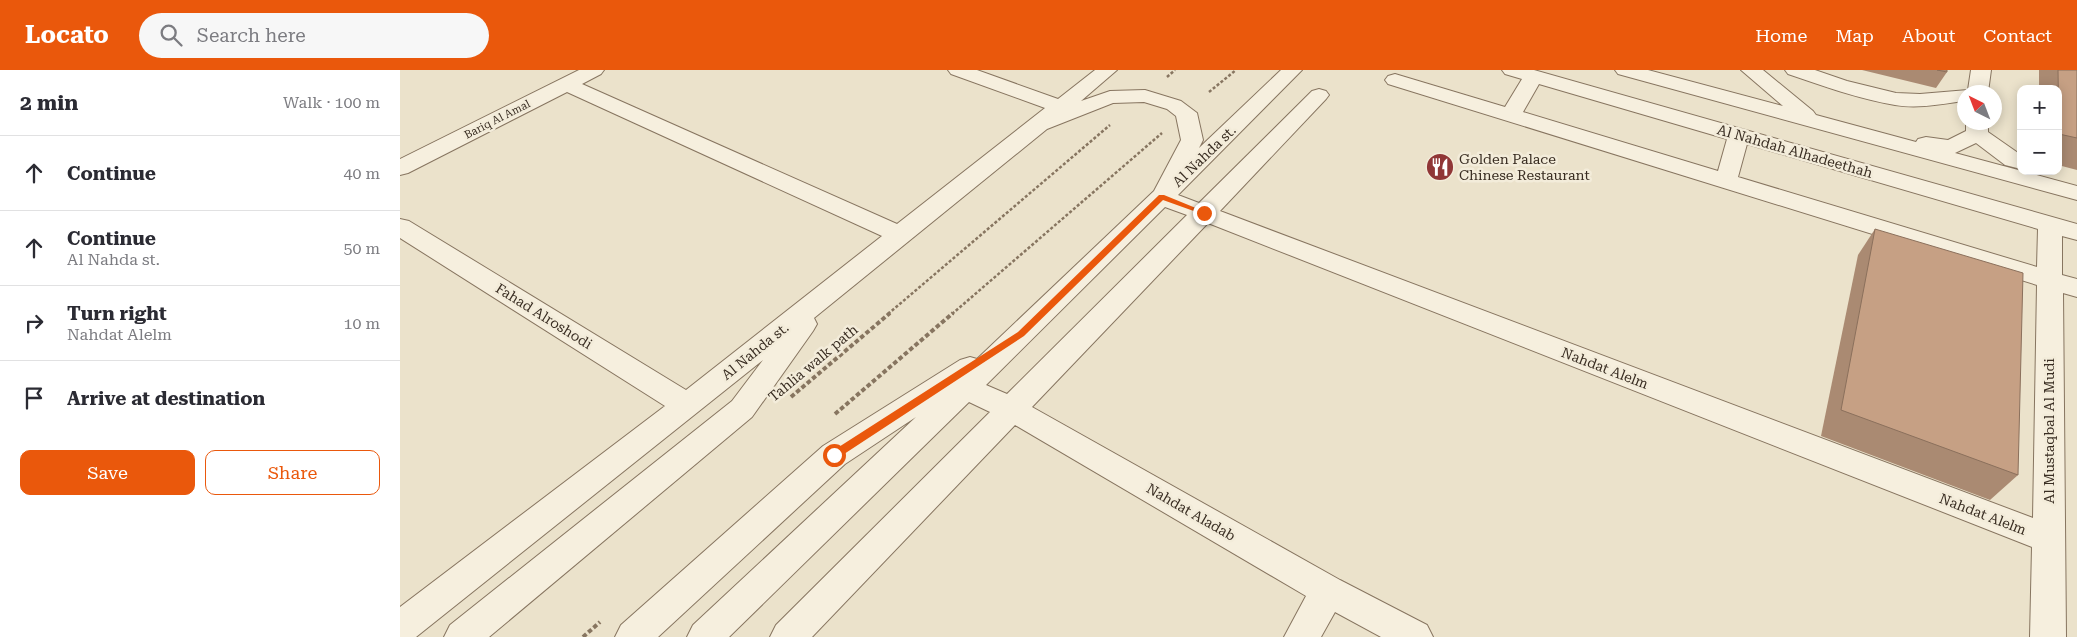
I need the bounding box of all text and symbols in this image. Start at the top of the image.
search box [139,13,489,58]
text: Locato [25,21,109,49]
icon: search [157,21,185,49]
text: Search here [197,24,306,47]
text: Home [1755,25,1807,46]
text: Map [1835,25,1874,46]
text: About [1902,25,1955,46]
text: Contact [1983,25,2052,46]
north arrow [1957,85,2002,130]
map controls [2017,85,2062,175]
button: + [2017,85,2062,130]
text: 2 min [20,91,78,115]
text: Walk · 100 m [283,93,380,112]
street label: Bariq Al Amal [462,97,533,142]
street label: Al Nahdah Alhadeethah [1716,121,1874,181]
street label: Al Nahda st. [1169,122,1239,190]
button: − [2017,130,2062,175]
place label: Golden Palace Chinese Restaurant [1459,151,1590,183]
restaurant icon: Golden Palace Chinese Restaurant [1425,152,1455,182]
icon: ahead [20,159,48,187]
text: Continue [67,162,156,185]
text: 40 m [343,164,380,183]
route end [1193,202,1216,225]
text: Continue [67,227,156,250]
icon: ahead [20,234,48,262]
text: 50 m [343,239,380,258]
text: Al Nahda st. [67,250,160,269]
street label: Fahad Alroshodi [493,280,596,352]
text: Turn right [67,302,167,325]
icon: right [20,309,48,337]
text: 10 m [343,314,380,333]
street label: Al Nahda st. [718,319,792,383]
street label: Tahlia walk path [765,321,861,405]
text: Nahdat Alelm [67,325,172,344]
street label: Nahdat Alelm [1559,344,1651,392]
street label: Al Mustaqbal Al Mudi [2041,358,2057,504]
icon: arrive [20,384,48,412]
text: Arrive at destination [67,387,265,410]
route start [823,444,846,467]
button: Save [20,450,195,495]
button: Share [205,450,380,495]
street label: Nahdat Aladab [1144,480,1238,544]
street label: Nahdat Alelm [1937,490,2029,538]

